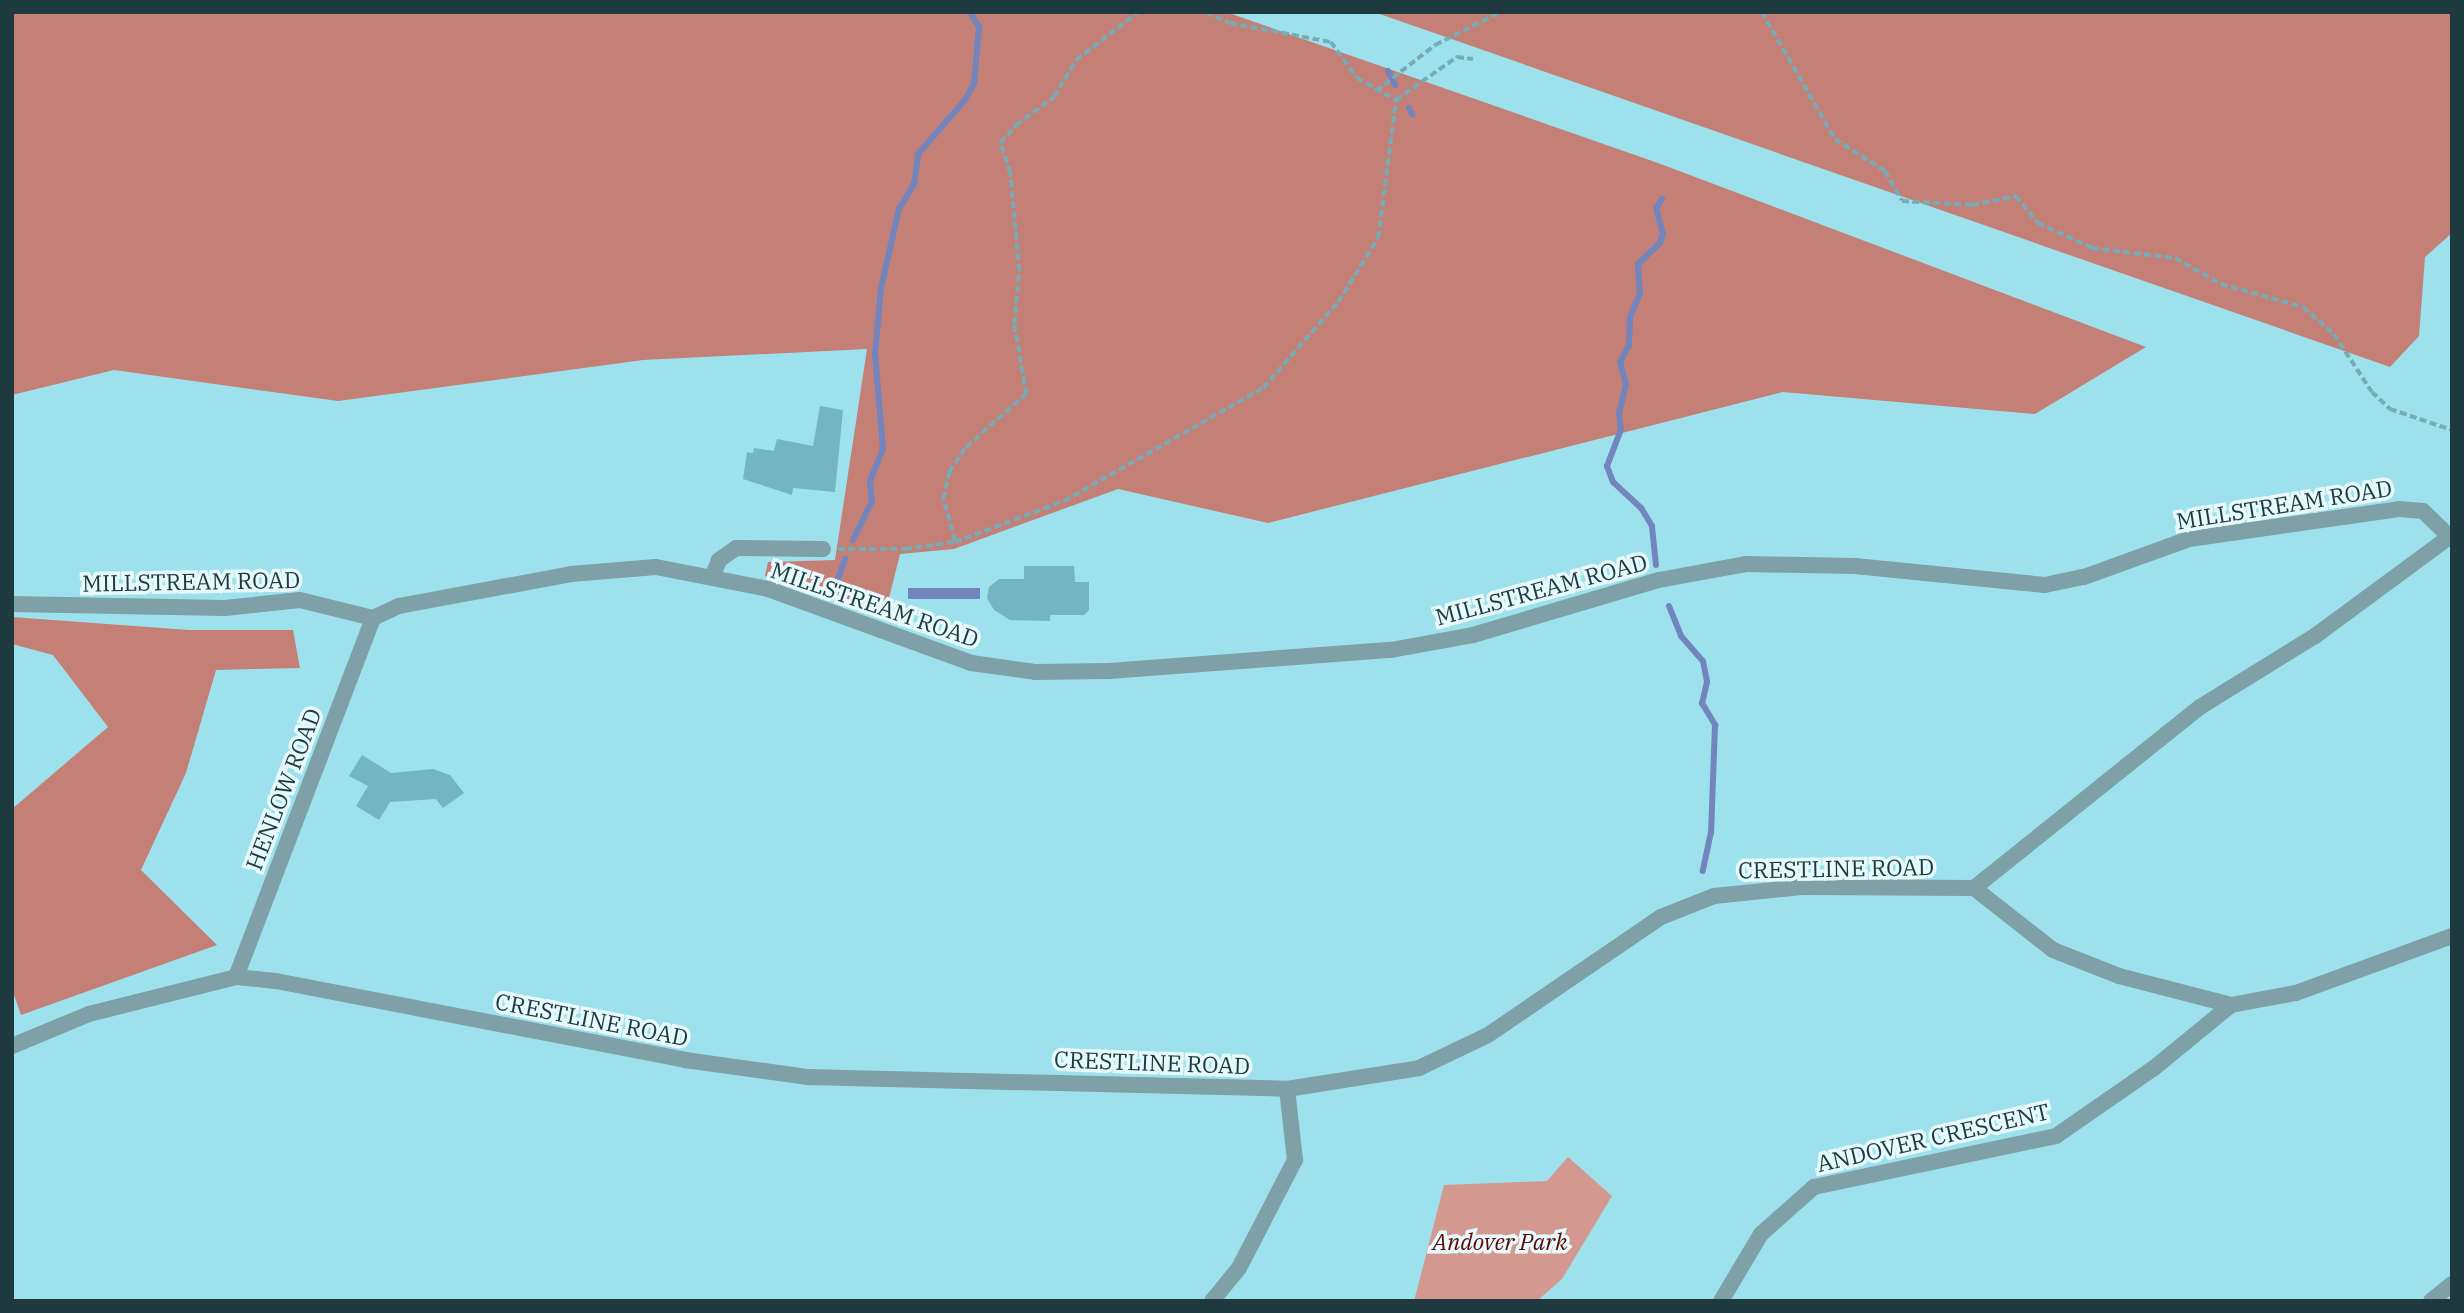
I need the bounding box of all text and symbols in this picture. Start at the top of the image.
street label: MILLSTREAM ROAD [2174,473,2394,535]
street label: MILLSTREAM ROAD [1432,547,1650,631]
street label: MILLSTREAM ROAD [767,555,983,653]
street label: MILLSTREAM ROAD [82,565,300,597]
street label: HENLOW ROAD [239,704,327,874]
street label: CRESTLINE ROAD [1738,852,1934,884]
street label: CRESTLINE ROAD [493,987,691,1051]
street label: CRESTLINE ROAD [1054,1045,1250,1079]
street label: ANDOVER CRESCENT [1814,1097,2052,1177]
park label: Andover Park [1433,1227,1567,1255]

